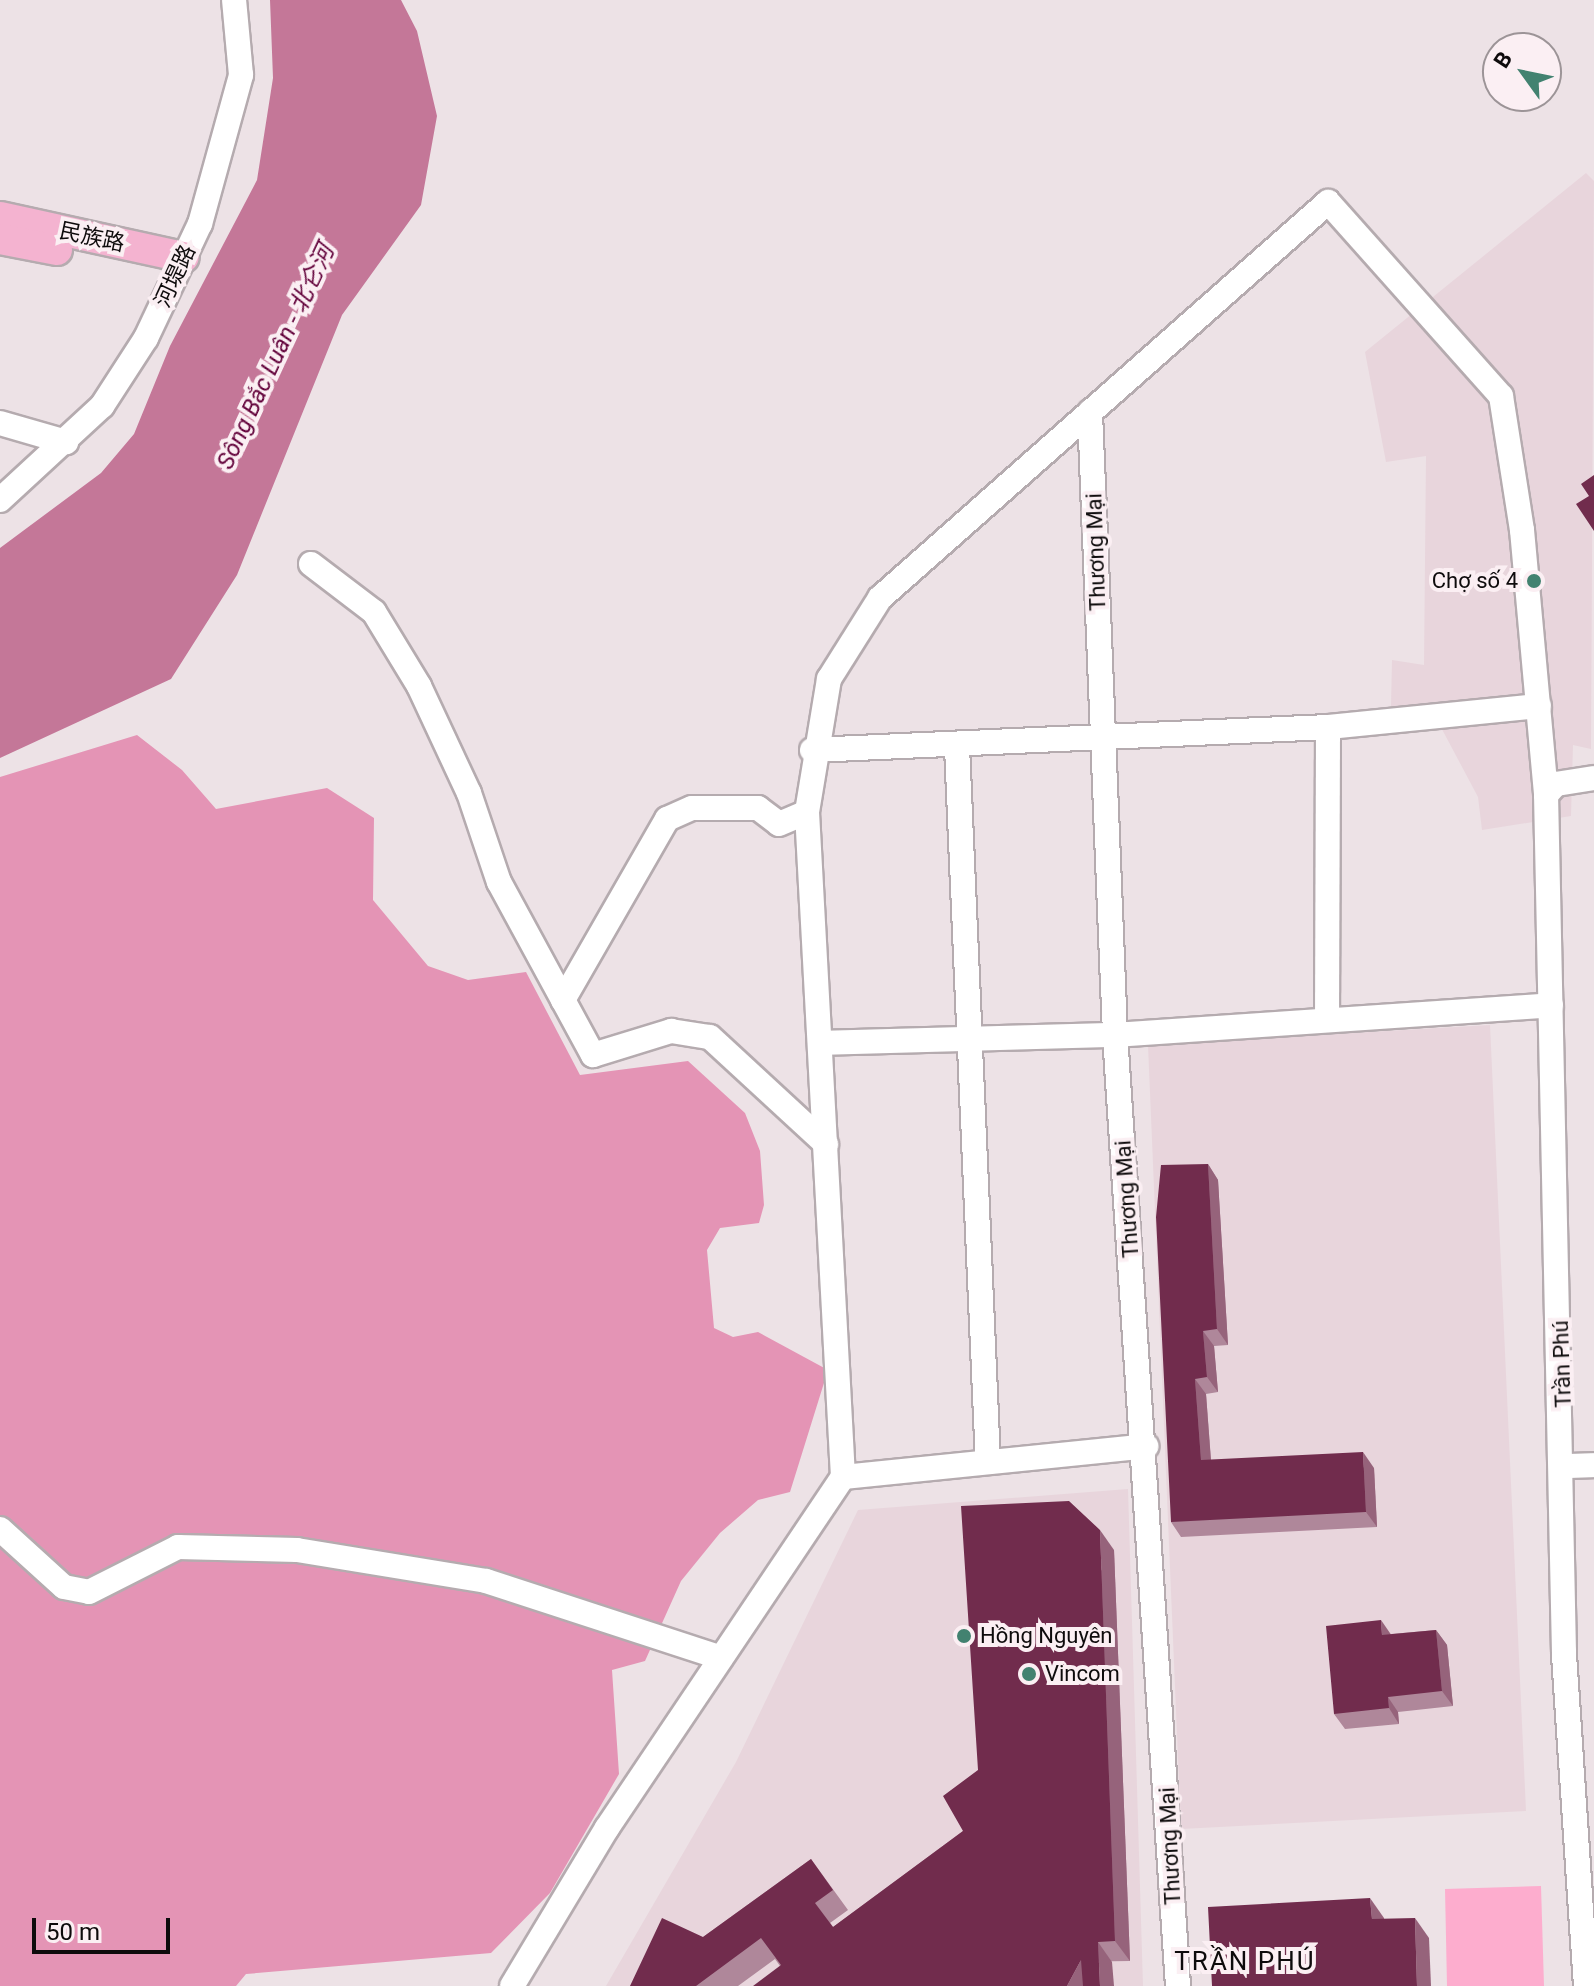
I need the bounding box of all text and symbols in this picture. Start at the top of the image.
north arrow [1482,32,1562,112]
text: B [1489,47,1517,72]
street label: 民族路 [57,217,127,257]
water label: Sông Bắc Luân - 北仑河 [211,240,341,474]
street label: 河堤路 [149,241,201,311]
street label: Thương Mại [1081,493,1111,611]
place label: Chợ số 4 [1432,568,1518,594]
marker: Chợ số 4 [1525,572,1543,590]
street label: Thương Mại [1110,1139,1144,1259]
street label: Trần Phú [1547,1320,1577,1408]
place label: Hồng Nguyên [980,1623,1112,1649]
marker: Hồng Nguyên [955,1627,973,1645]
place label: Vincom [1045,1661,1120,1687]
marker: Vincom [1020,1665,1038,1683]
street label: Thương Mại [1154,1786,1186,1906]
scale bar [36,1902,174,1952]
text: 50 m [46,1918,100,1946]
district label: TRẦN PHÚ [1174,1946,1316,1978]

